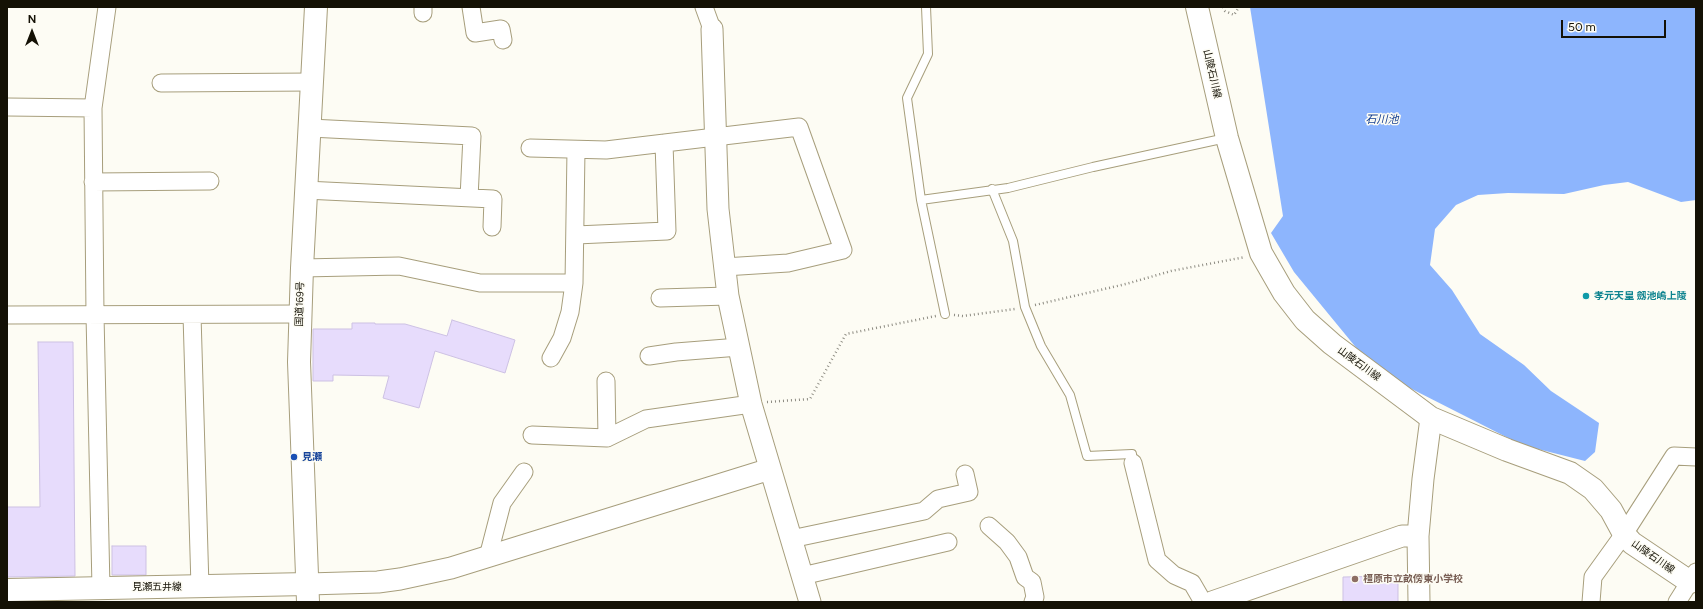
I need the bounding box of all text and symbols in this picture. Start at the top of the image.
north arrow [12,12,52,52]
scale bar [1563,12,1668,38]
text: N [28,13,36,26]
text: 50 m [1568,20,1596,34]
street label: 山陵石川線 [1201,48,1223,100]
water label: 石川池 [1366,113,1398,127]
street label: 国道169号 [293,281,307,327]
place label: 孝元天皇 劔池嶋上陵 [1594,290,1686,302]
marker: 孝元天皇 劔池嶋上陵 [1581,291,1591,301]
street label: 山陵石川線 [1335,344,1383,384]
place label: 見瀬 [302,451,322,463]
marker: 見瀬 [289,452,299,462]
street label: 山陵石川線 [1629,538,1677,576]
place label: 橿原市立畝傍東小学校 [1363,573,1463,585]
marker: 橿原市立畝傍東小学校 [1350,574,1360,584]
street label: 見瀬五井線 [132,581,182,593]

